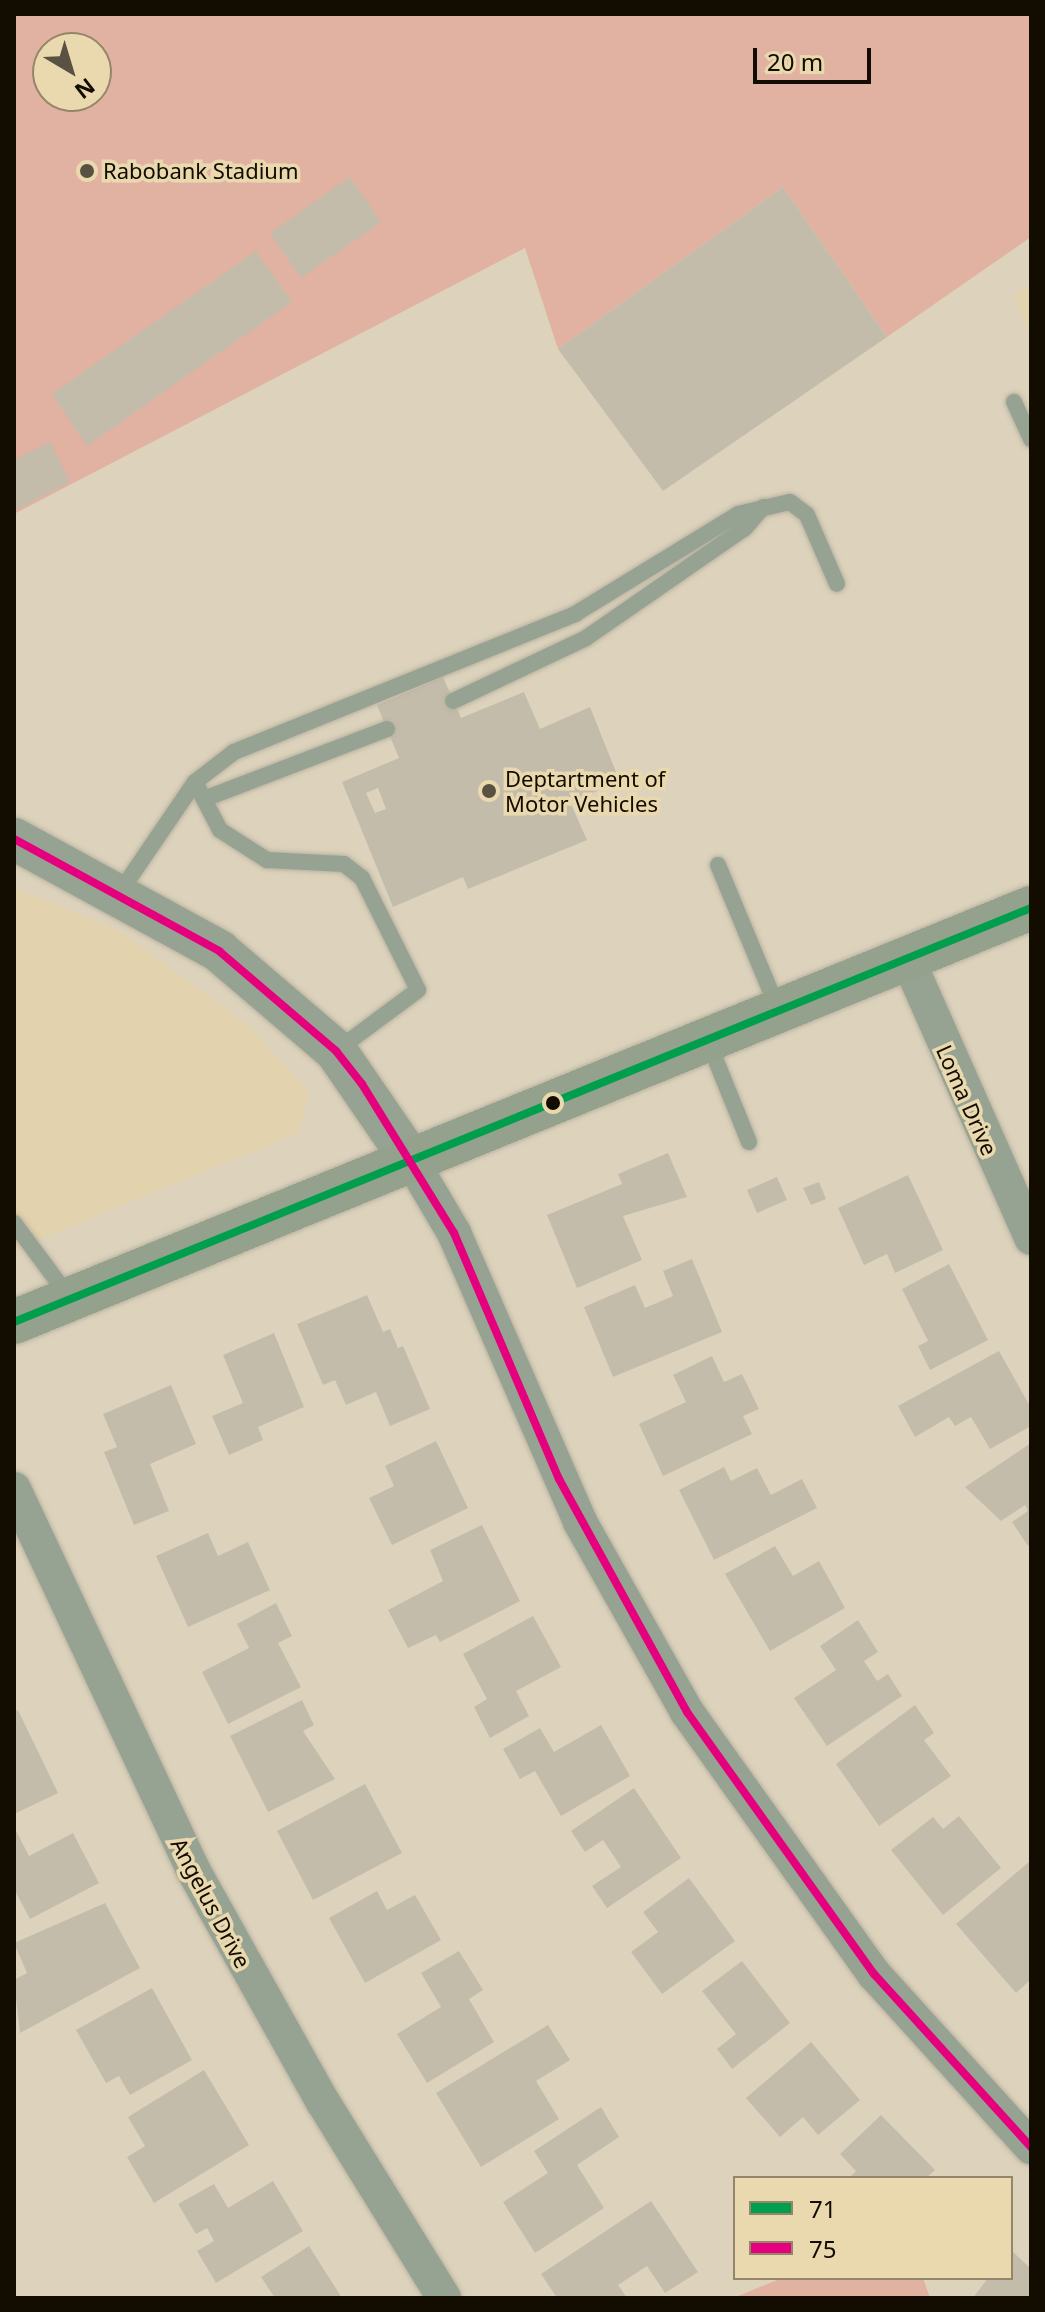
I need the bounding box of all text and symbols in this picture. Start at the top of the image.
north arrow [32,32,112,112]
scale bar [757,32,875,82]
text: 20 m [767,45,823,78]
text: N [69,72,102,107]
place label: Rabobank Stadium [103,158,299,184]
marker: Rabobank Stadium [78,162,96,180]
place label: Deptartment of Motor Vehicles [505,765,665,816]
marker: Deptartment of Motor Vehicles [480,782,498,800]
street label: Loma Drive [931,1041,1003,1159]
unlabelled marker [545,1095,561,1111]
street label: Angelus Drive [166,1833,256,1973]
legend [733,2176,1013,2280]
text: 71 [809,2192,836,2225]
text: 75 [809,2232,836,2265]

